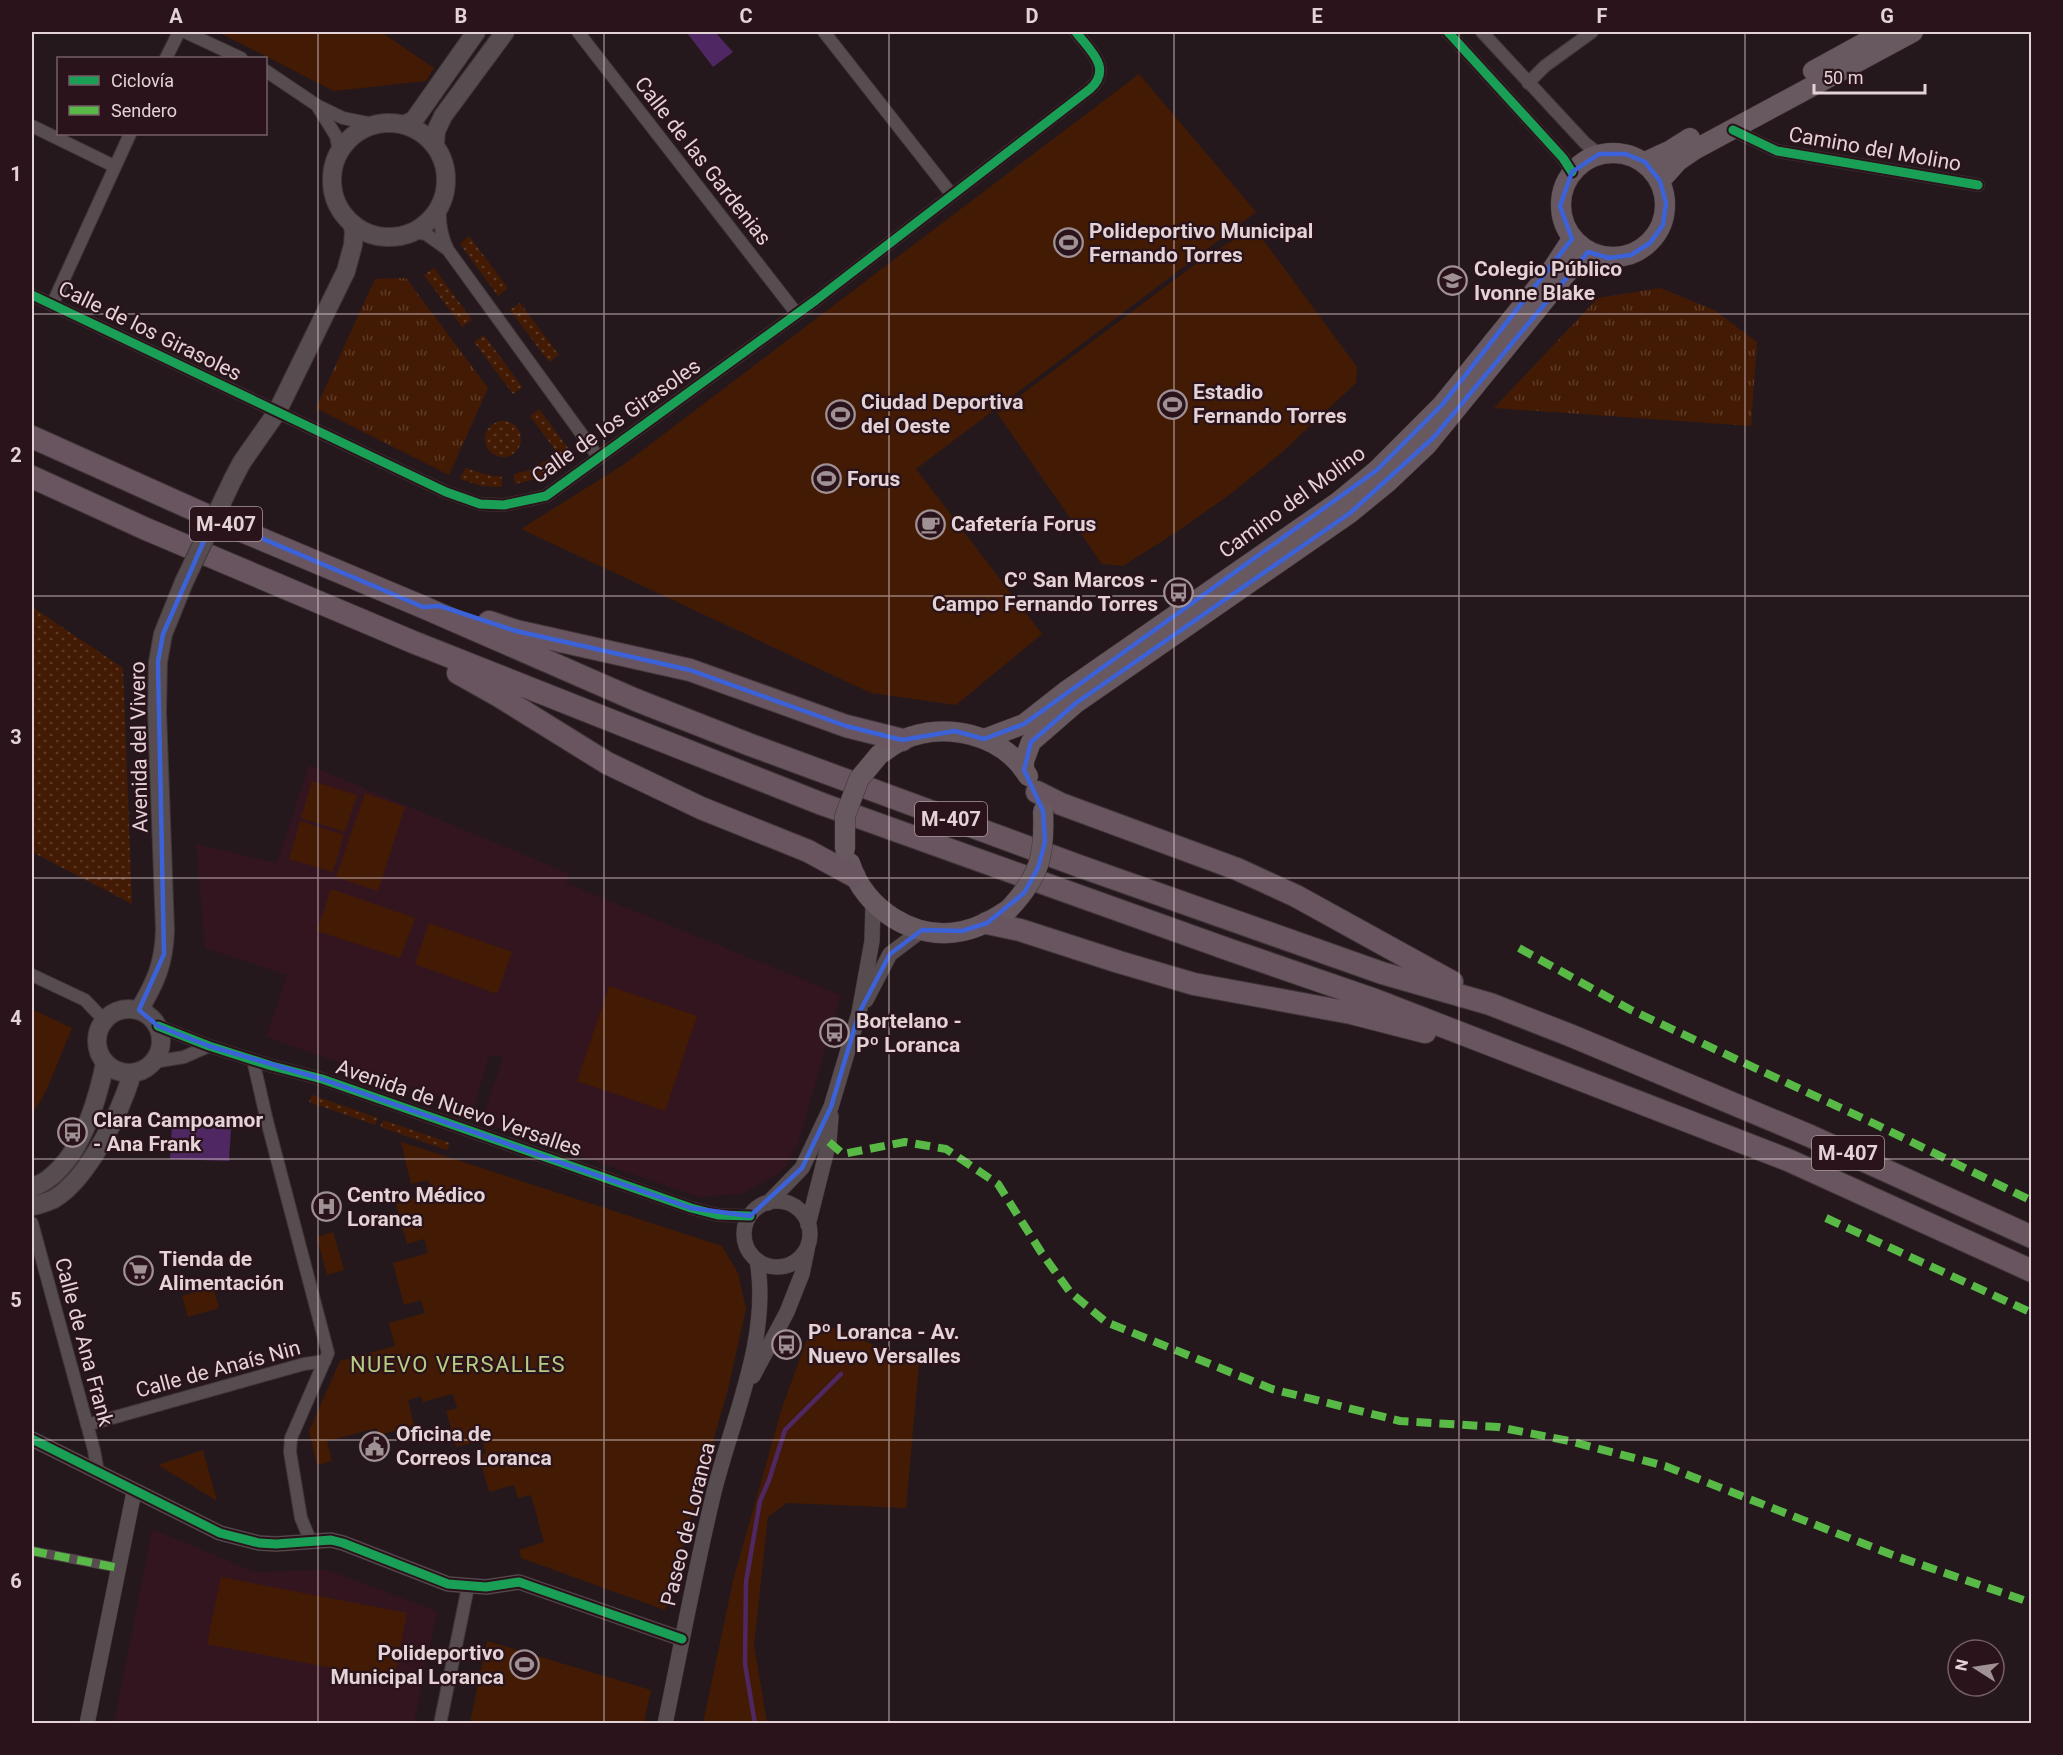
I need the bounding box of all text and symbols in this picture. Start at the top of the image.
text: A [169,4,183,28]
text: B [455,4,467,28]
text: C [739,4,753,28]
text: D [1026,4,1039,28]
text: E [1311,4,1323,28]
text: F [1597,4,1608,28]
text: G [1880,4,1894,28]
legend [57,57,267,135]
scale bar [1814,57,1925,95]
text: 50 m [1823,67,1863,88]
text: Ciclovía [111,70,174,91]
street label: Calle de las Gardenias [630,72,776,250]
text: Sendero [111,100,177,121]
street label: Camino del Molino [1787,122,1963,176]
text: 1 [10,162,22,186]
place label: Polideportivo Municipal Fernando Torres [1089,219,1313,267]
sports icon: Polideportivo Municipal Fernando Torres [1052,227,1084,259]
place label: Colegio Público Ivonne Blake [1474,257,1622,305]
school or university icon: Colegio Público Ivonne Blake [1437,265,1469,297]
street label: Calle de los Girasoles [55,276,245,386]
street label: Calle de los Girasoles [527,354,705,488]
place label: Estadio Fernando Torres [1193,380,1347,428]
sports icon: Estadio Fernando Torres [1156,388,1188,420]
place label: Ciudad Deportiva del Oeste [861,390,1023,438]
sports icon: Ciudad Deportiva del Oeste [824,398,856,430]
street label: Camino del Molino [1214,441,1370,563]
text: 2 [10,443,22,467]
sports icon: Forus [810,463,842,495]
place label: Forus [847,467,901,491]
road number: M-407 [190,507,262,541]
cafe icon: Cafetería Forus [914,508,946,540]
place label: Cafetería Forus [951,512,1097,536]
place label: Cº San Marcos - Campo Fernando Torres [932,568,1158,616]
bus stop icon: Cº San Marcos - Campo Fernando Torres [1163,576,1195,608]
street label: Avenida del Vivero [126,661,152,833]
text: 3 [10,725,22,749]
road number: M-407 [915,802,987,836]
text: 4 [10,1006,22,1030]
place label: Bortelano - Pº Loranca [856,1009,962,1057]
bus stop icon: Bortelano - Pº Loranca [819,1017,851,1049]
street label: Avenida de Nuevo Versalles [333,1055,585,1161]
place label: Clara Campoamor - Ana Frank [93,1108,263,1156]
bus stop icon: Clara Campoamor - Ana Frank [56,1116,88,1148]
road number: M-407 [1812,1136,1884,1170]
place label: Centro Médico Loranca [347,1183,485,1231]
hospital icon: Centro Médico Loranca [310,1191,342,1223]
place label: Tienda de Alimentación [159,1247,284,1295]
street label: Calle de Ana Frank [50,1255,118,1429]
supermarket icon: Tienda de Alimentación [122,1255,154,1287]
text: 5 [10,1288,22,1312]
place label: Pº Loranca - Av. Nuevo Versalles [808,1320,961,1368]
bus stop icon: Pº Loranca - Av. Nuevo Versalles [771,1328,803,1360]
street label: Calle de Anaís Nin [133,1335,303,1403]
district label: NUEVO VERSALLES [350,1352,566,1377]
place label: Oficina de Correos Loranca [396,1422,552,1470]
public building icon: Oficina de Correos Loranca [359,1430,391,1462]
street label: Paseo de Loranca [656,1440,720,1608]
text: 6 [10,1569,22,1593]
north arrow [1946,1638,2006,1698]
place label: Polideportivo Municipal Loranca [330,1641,504,1689]
sports icon: Polideportivo Municipal Loranca [509,1649,541,1681]
text: N [1951,1657,1972,1672]

